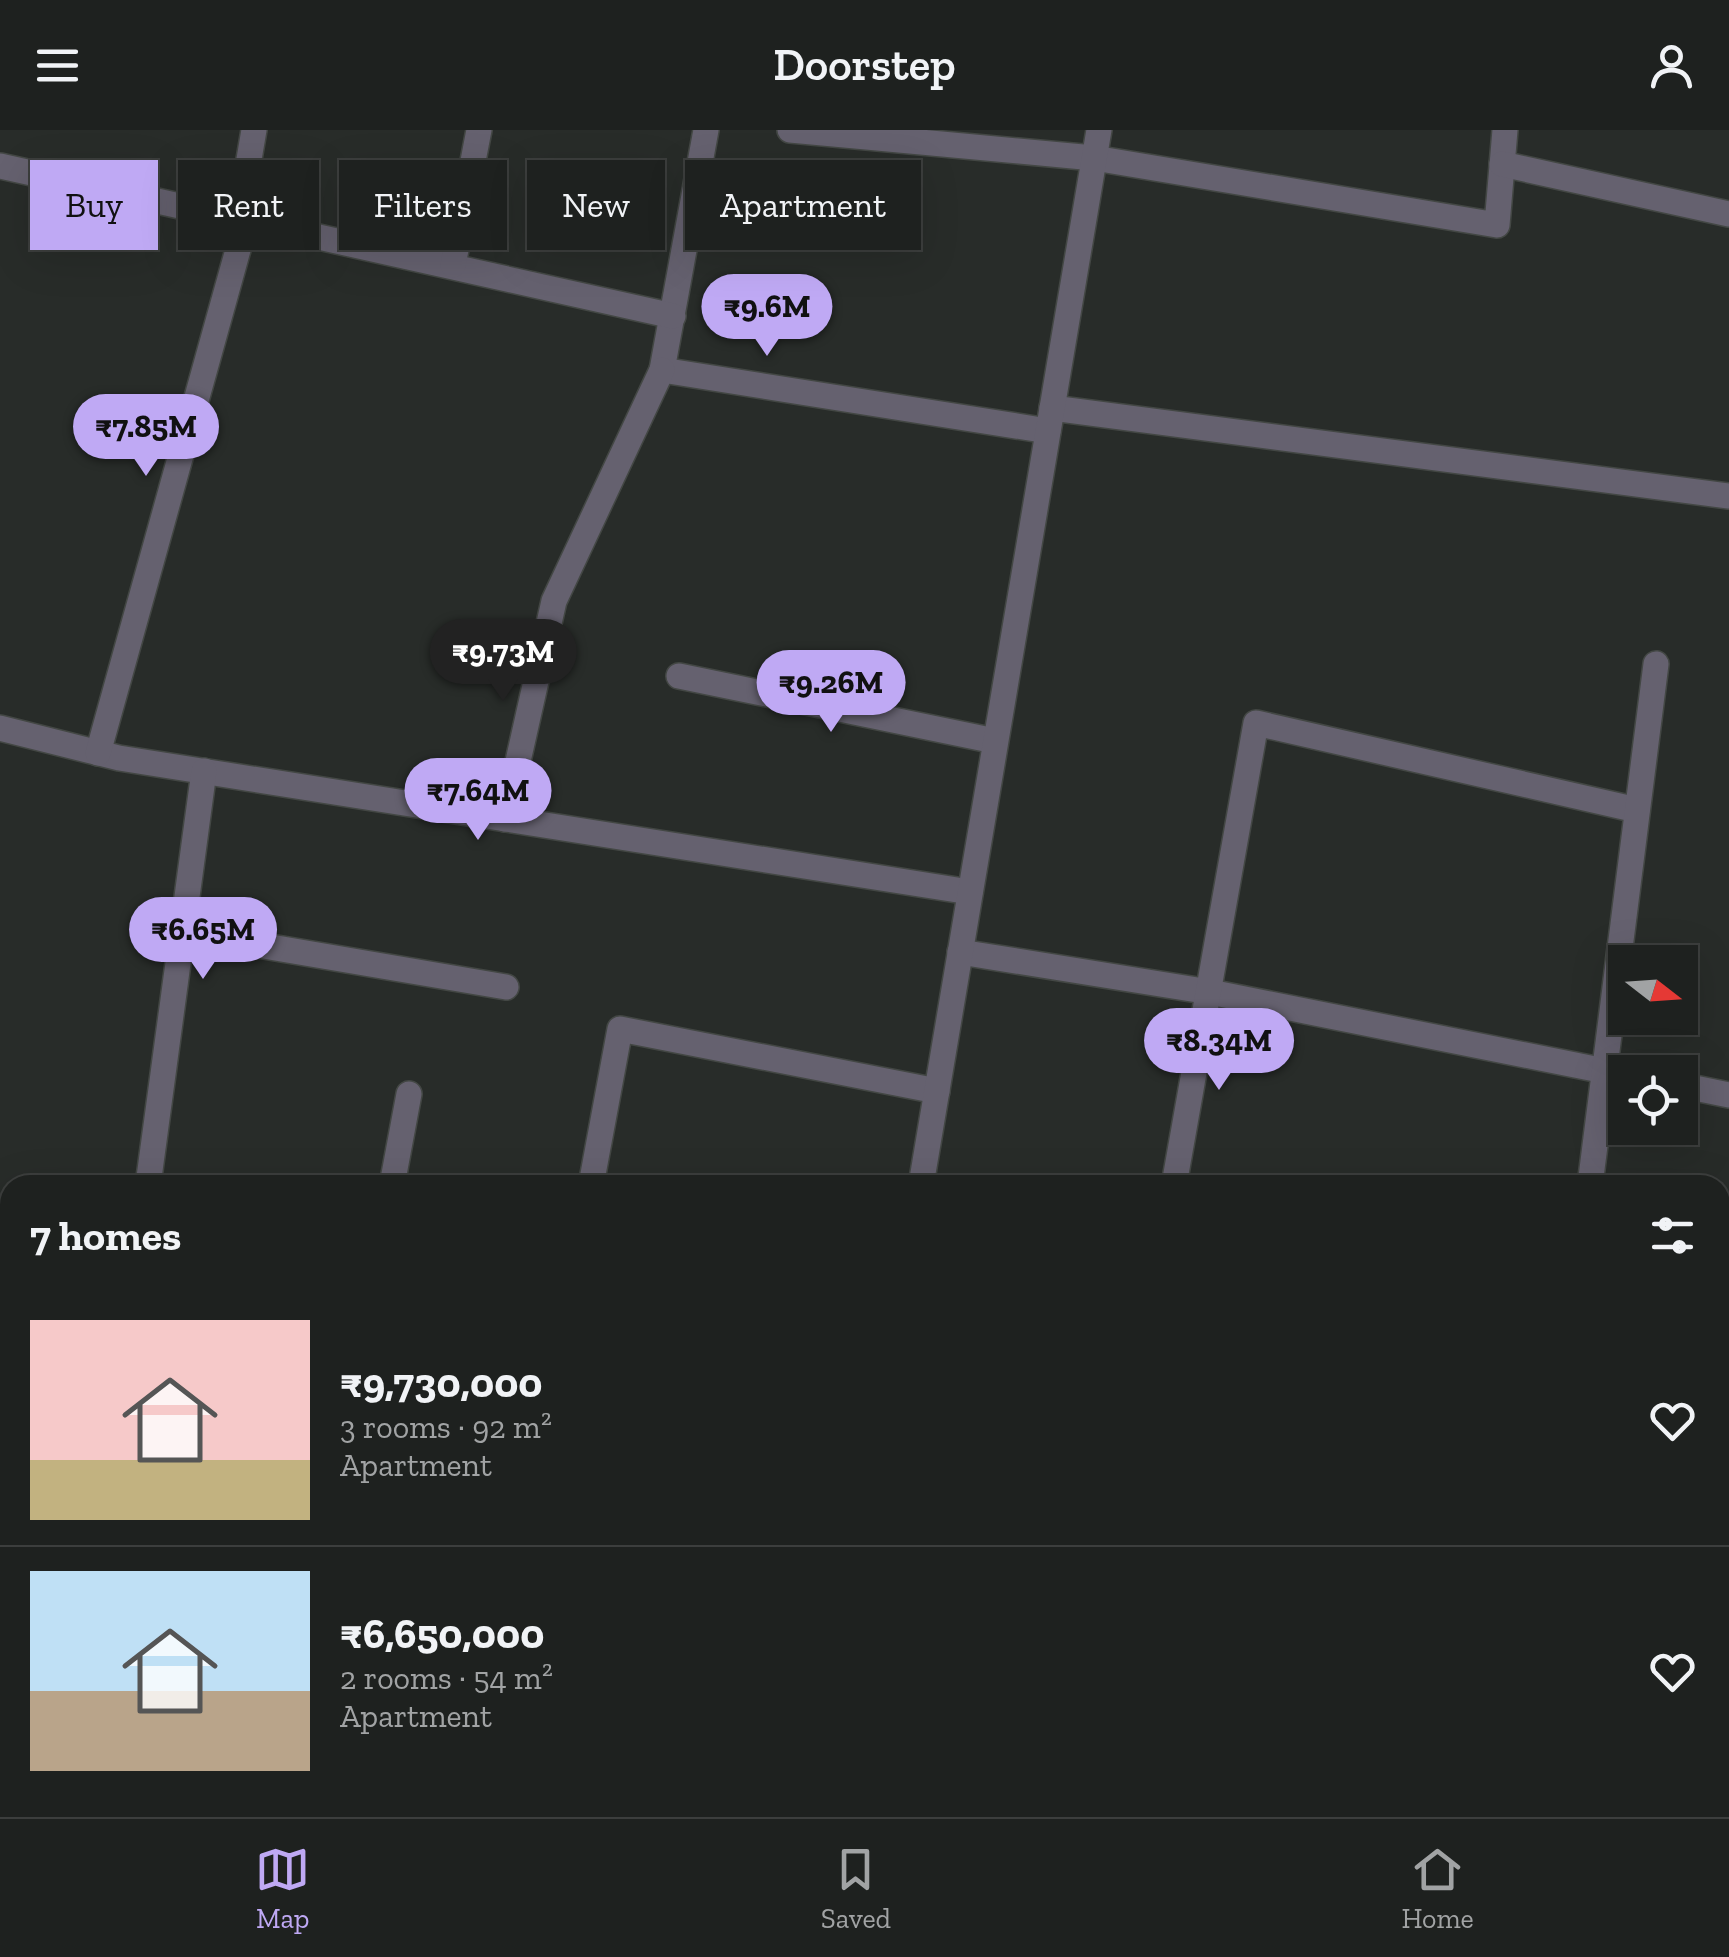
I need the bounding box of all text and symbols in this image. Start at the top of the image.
icon: menu [30,38,85,93]
text: Doorstep [773,38,956,92]
icon: person [1644,38,1699,93]
chip: Buy [30,160,158,250]
chip: Rent [178,160,319,250]
chip: Filters [339,160,507,250]
chip: New [527,160,665,250]
chip: Apartment [685,160,921,250]
pin: ₹9.6M [697,274,837,359]
text: ₹9.6M [723,287,811,325]
pin: ₹7.85M [65,394,227,479]
text: ₹7.85M [95,407,197,445]
pin: ₹9.73M [422,619,584,704]
text: ₹9.73M [452,632,554,670]
pin: ₹9.26M [750,650,912,735]
text: ₹9.26M [779,663,883,701]
pin: ₹7.64M [397,758,559,843]
text: ₹7.64M [427,771,529,809]
pin: ₹6.65M [122,897,284,982]
text: ₹6.65M [151,910,255,948]
north arrow [1608,945,1698,1035]
map controls [1608,945,1698,1145]
pin: ₹8.34M [1138,1008,1300,1093]
text: ₹8.34M [1166,1021,1272,1059]
button: locate [1608,1055,1698,1145]
icon: filters [1645,1208,1700,1263]
text: 7 homes [30,1210,181,1261]
text: ₹9,730,000 [340,1357,543,1408]
icon: home [110,1360,230,1480]
icon: heart [1645,1393,1700,1448]
text: 3 rooms · 92 m² [340,1408,552,1446]
text: Apartment [340,1446,492,1484]
text: ₹6,650,000 [340,1608,544,1659]
icon: home [110,1611,230,1731]
icon: heart [1645,1644,1700,1699]
text: 2 rooms · 54 m² [340,1659,553,1697]
text: Apartment [340,1697,492,1735]
tab: Map [255,1842,310,1935]
tab: Saved [821,1842,891,1935]
tab: Home [1402,1842,1474,1935]

